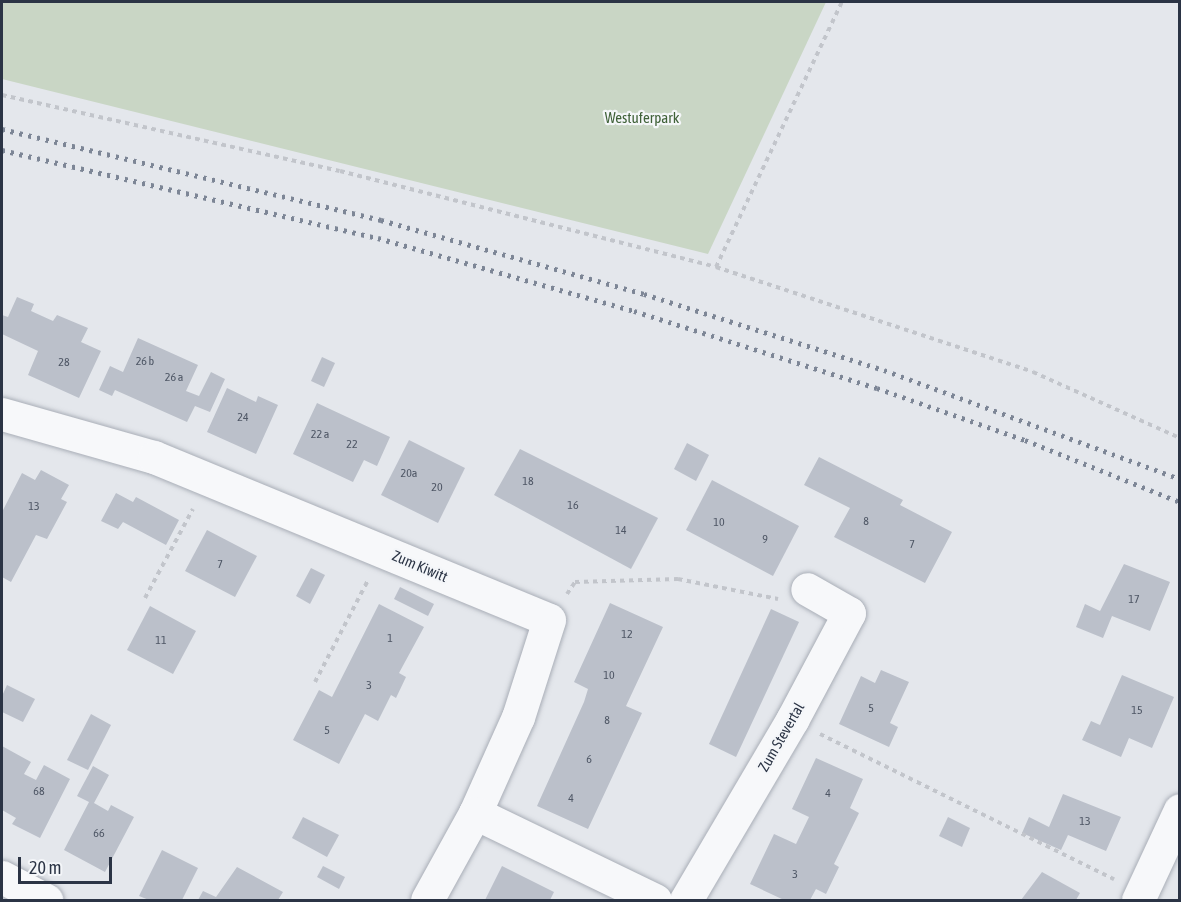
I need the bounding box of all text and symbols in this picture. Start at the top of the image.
park label: Westuferpark [605,109,679,127]
house number: 26 b [136,355,154,369]
house number: 28 [58,356,70,370]
house number: 26 a [165,371,183,385]
house number: 24 [237,411,249,425]
house number: 22 a [311,428,329,442]
house number: 22 [346,438,358,452]
house number: 20a [401,467,417,481]
house number: 18 [522,475,534,489]
house number: 20 [431,481,443,495]
house number: 16 [567,499,579,513]
house number: 13 [28,500,40,514]
house number: 8 [863,515,869,529]
house number: 10 [713,516,725,530]
house number: 14 [615,524,627,538]
house number: 9 [762,533,768,547]
house number: 7 [909,538,915,552]
street label: Zum Kiwitt [389,546,451,586]
house number: 7 [217,558,223,572]
house number: 17 [1128,593,1140,607]
house number: 12 [621,628,633,642]
house number: 1 [387,632,393,646]
house number: 11 [155,634,167,648]
house number: 10 [603,669,615,683]
house number: 3 [366,679,372,693]
street label: Zum Stevertal [754,699,808,775]
house number: 5 [868,702,874,716]
house number: 15 [1131,704,1143,718]
house number: 8 [604,714,610,728]
house number: 5 [324,724,330,738]
house number: 6 [586,753,592,767]
house number: 68 [33,785,45,799]
house number: 4 [825,787,831,801]
house number: 4 [568,792,574,806]
house number: 13 [1079,815,1091,829]
house number: 66 [93,827,105,841]
scale bar [21,845,116,883]
text: 20 m [29,857,61,878]
house number: 3 [792,868,798,882]

